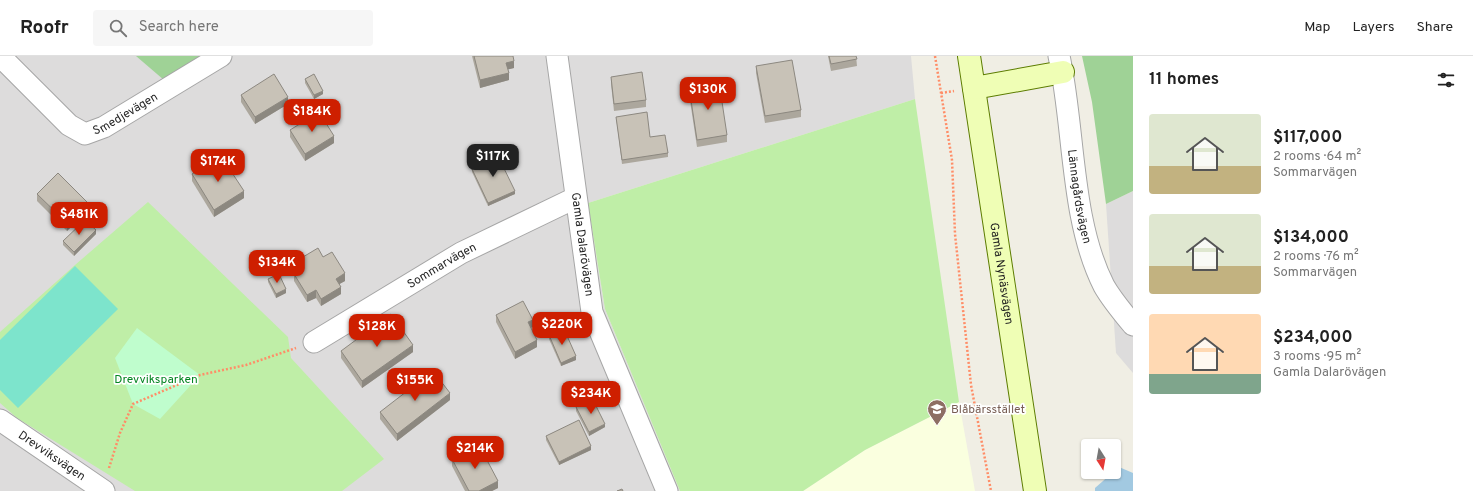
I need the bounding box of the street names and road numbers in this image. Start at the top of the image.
street label: Smedjevägen [91,89,161,139]
street label: Lännagårdsvägen [1063,149,1095,246]
street label: Gamla Dalarövägen [567,191,597,297]
street label: Gamla Nynäsvägen [985,222,1017,326]
street label: Sommarvägen [405,240,479,293]
street label: Drevviksvägen [15,428,88,485]

